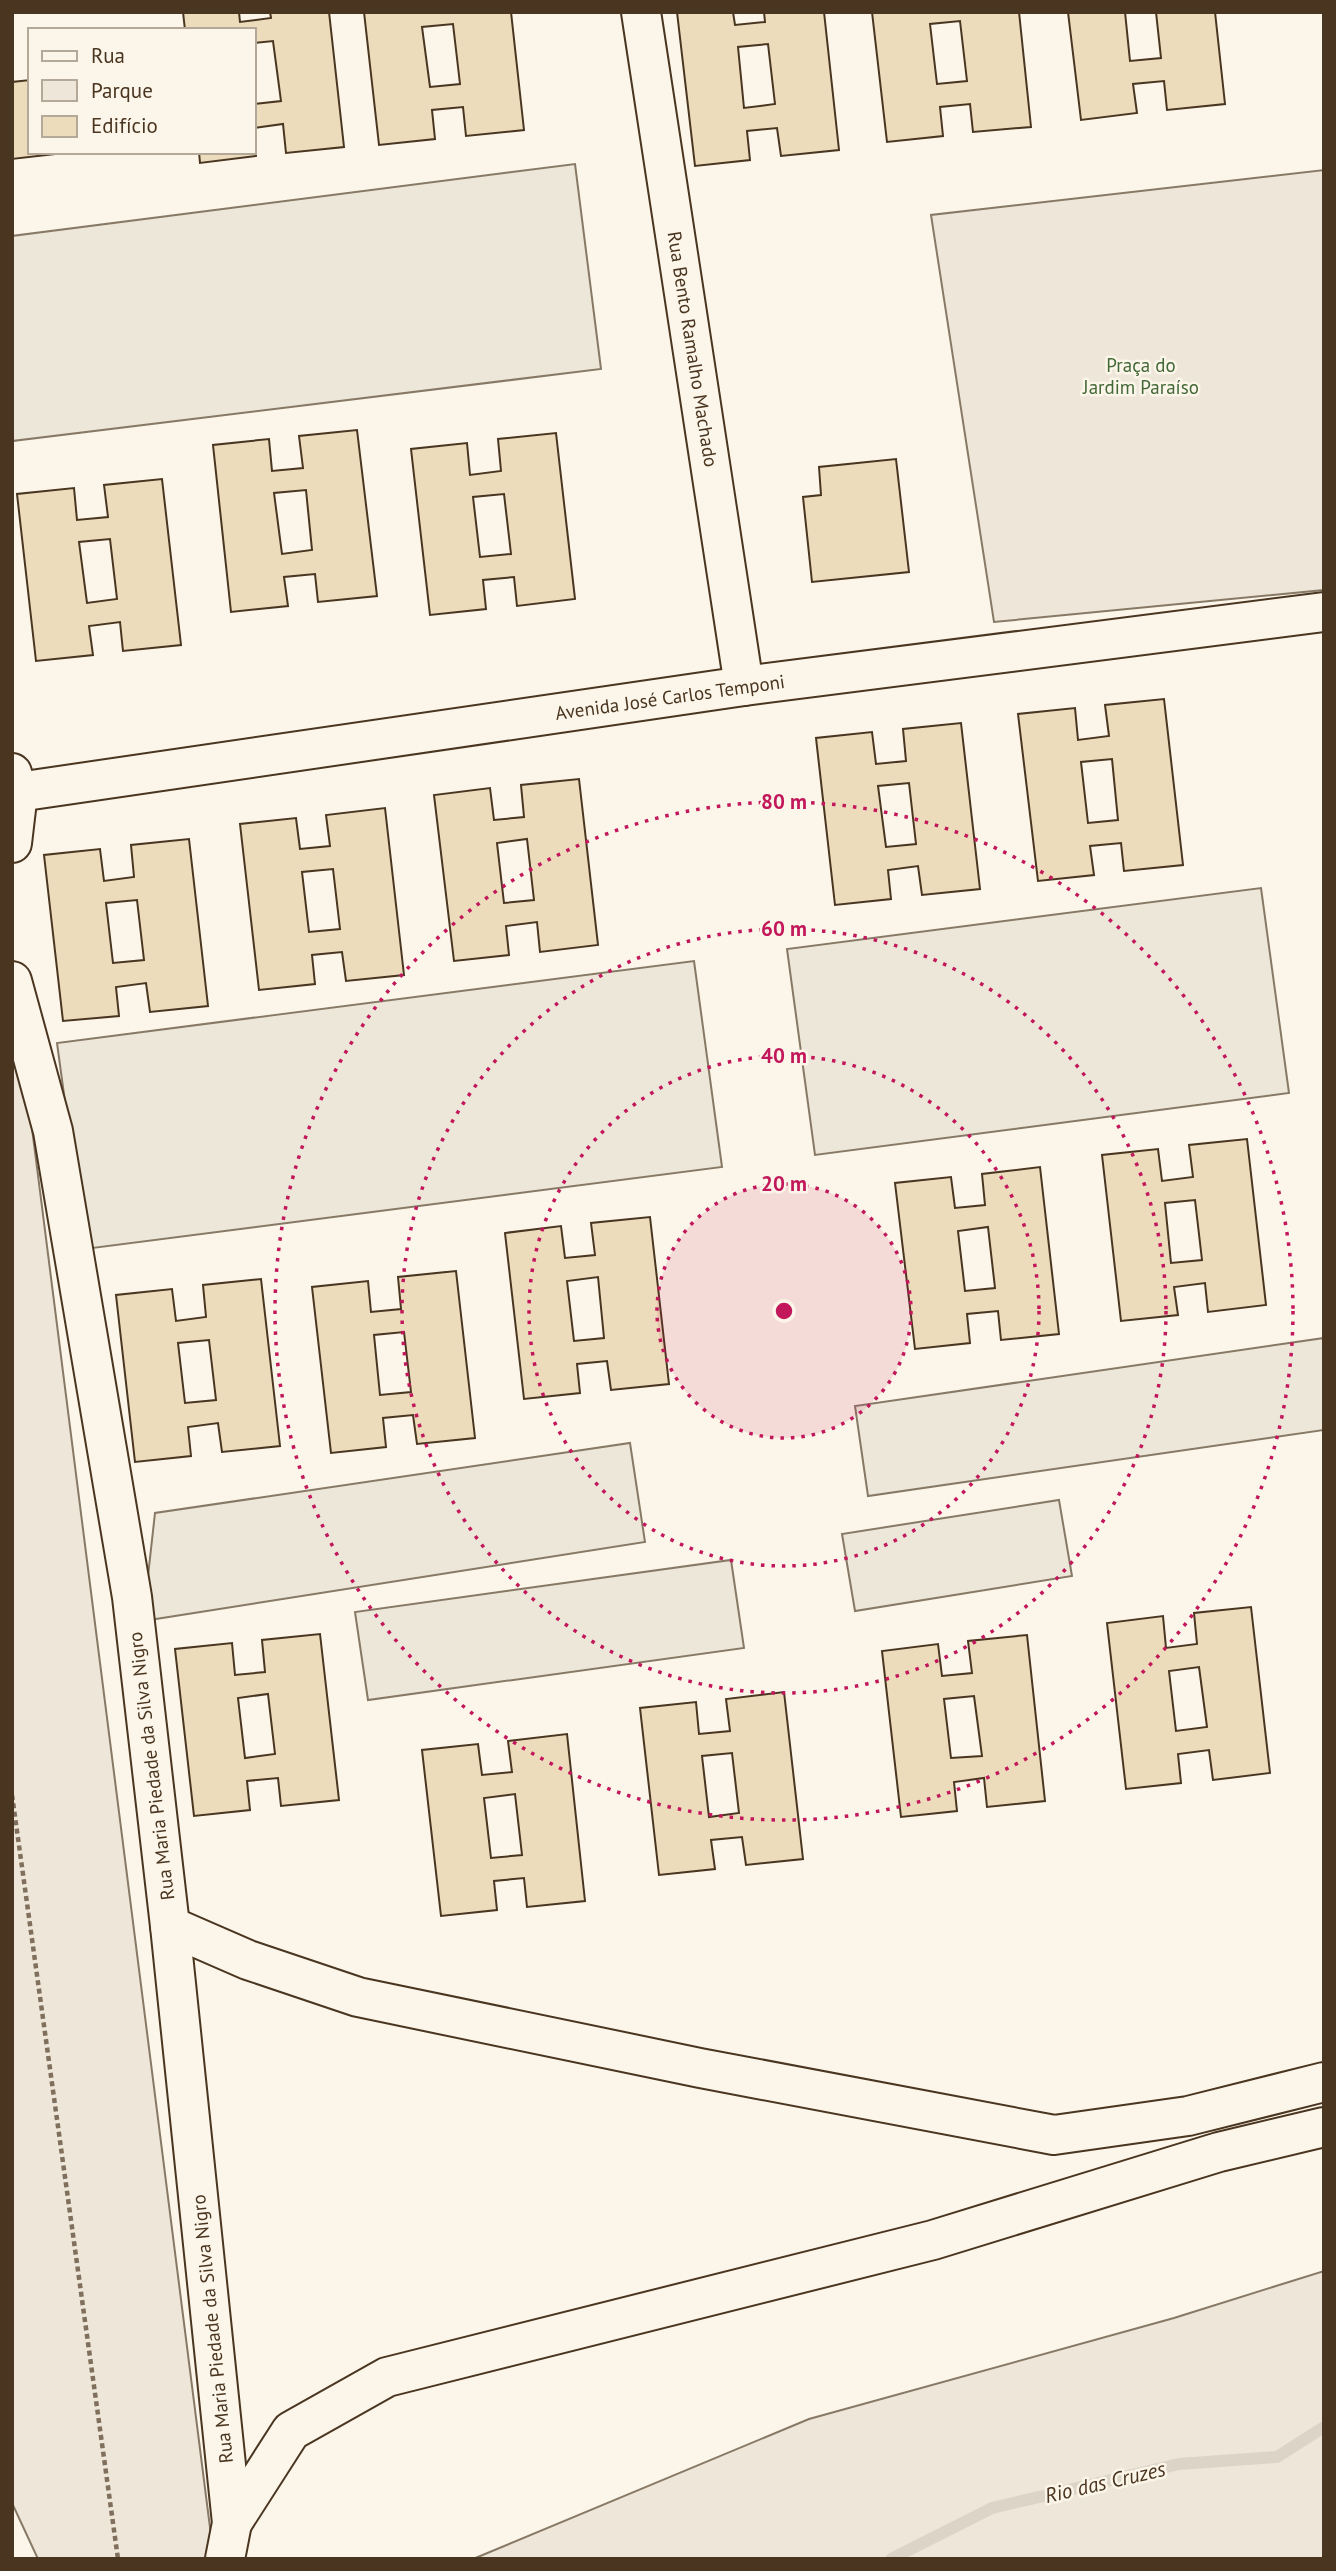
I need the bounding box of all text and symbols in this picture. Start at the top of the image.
legend [28,28,256,154]
text: Rua [91,42,125,69]
text: Parque [91,77,153,104]
text: Edifício [91,112,158,139]
street label: Rua Bento Ramalho Machado [663,229,723,469]
park label: Praça do Jardim Paraíso [1082,353,1199,399]
street label: Avenida José Carlos Temponi [554,669,786,725]
text: 80 m [761,788,807,815]
text: 60 m [761,915,807,942]
text: 40 m [761,1042,807,1069]
text: 20 m [761,1170,807,1197]
centre of rings [772,1299,796,1323]
street label: Rua Maria Piedade da Silva Nigro [123,1630,179,1902]
street label: Rua Maria Piedade da Silva Nigro [186,2193,238,2465]
water label: Rio das Cruzes [1042,2455,1169,2509]

